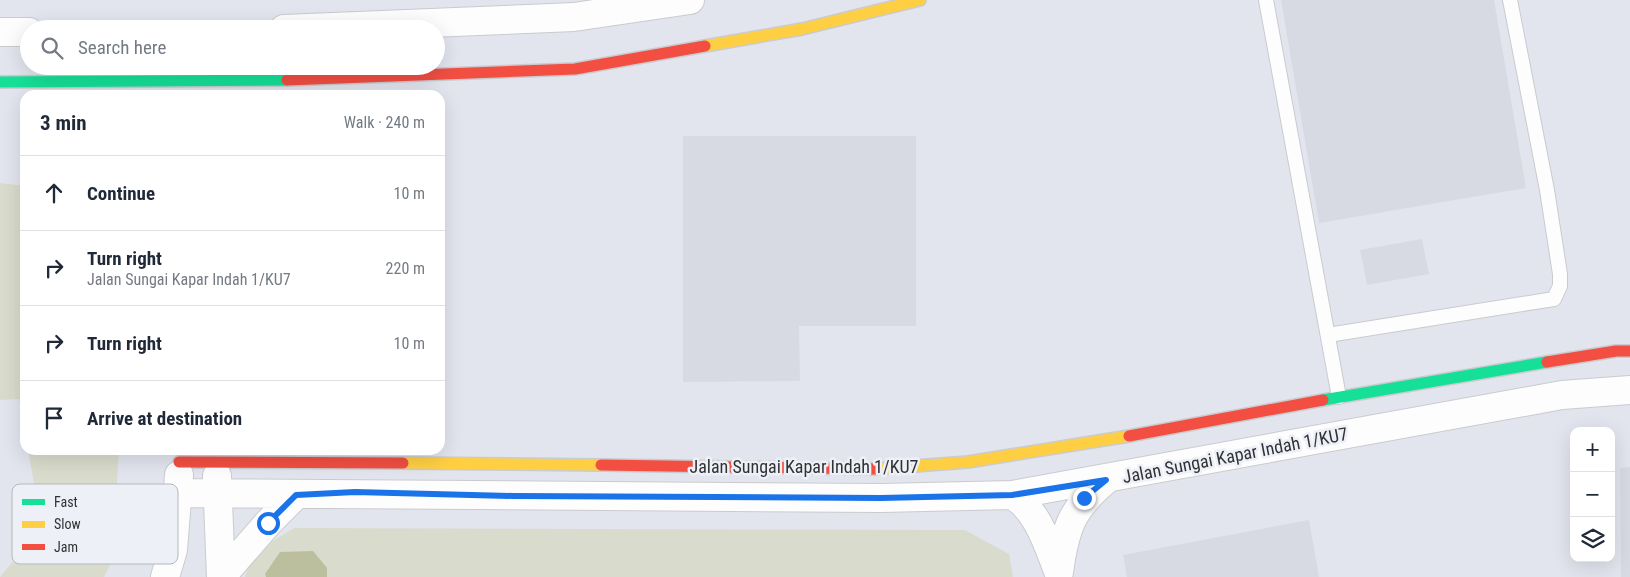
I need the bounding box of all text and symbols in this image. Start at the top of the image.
search box [20,20,445,75]
icon: search [38,34,66,62]
text: Search here [78,36,166,59]
text: 3 min [40,111,87,135]
text: Walk · 240 m [344,113,425,132]
icon: ahead [40,179,68,207]
text: Continue [87,182,155,205]
text: 10 m [393,184,425,203]
text: Turn right [87,247,162,270]
icon: right [40,254,68,282]
text: 220 m [386,259,425,278]
text: Jalan Sungai Kapar Indah 1/KU7 [87,270,291,289]
icon: right [40,329,68,357]
text: Turn right [87,332,162,355]
text: 10 m [393,334,425,353]
icon: arrive [40,404,68,432]
text: Arrive at destination [87,407,242,430]
street label: Jalan Sungai Kapar Indah 1/KU7 [1121,423,1349,487]
map controls [1570,427,1615,562]
button: + [1570,427,1615,472]
street label: Jalan Sungai Kapar Indah 1/KU7 [690,456,919,477]
button: − [1570,472,1615,517]
legend [12,484,178,564]
route end [1073,487,1096,510]
text: Fast [54,494,78,510]
route start [257,512,280,535]
text: Slow [54,516,81,532]
button: layers [1570,517,1615,562]
text: Jam [54,539,78,555]

